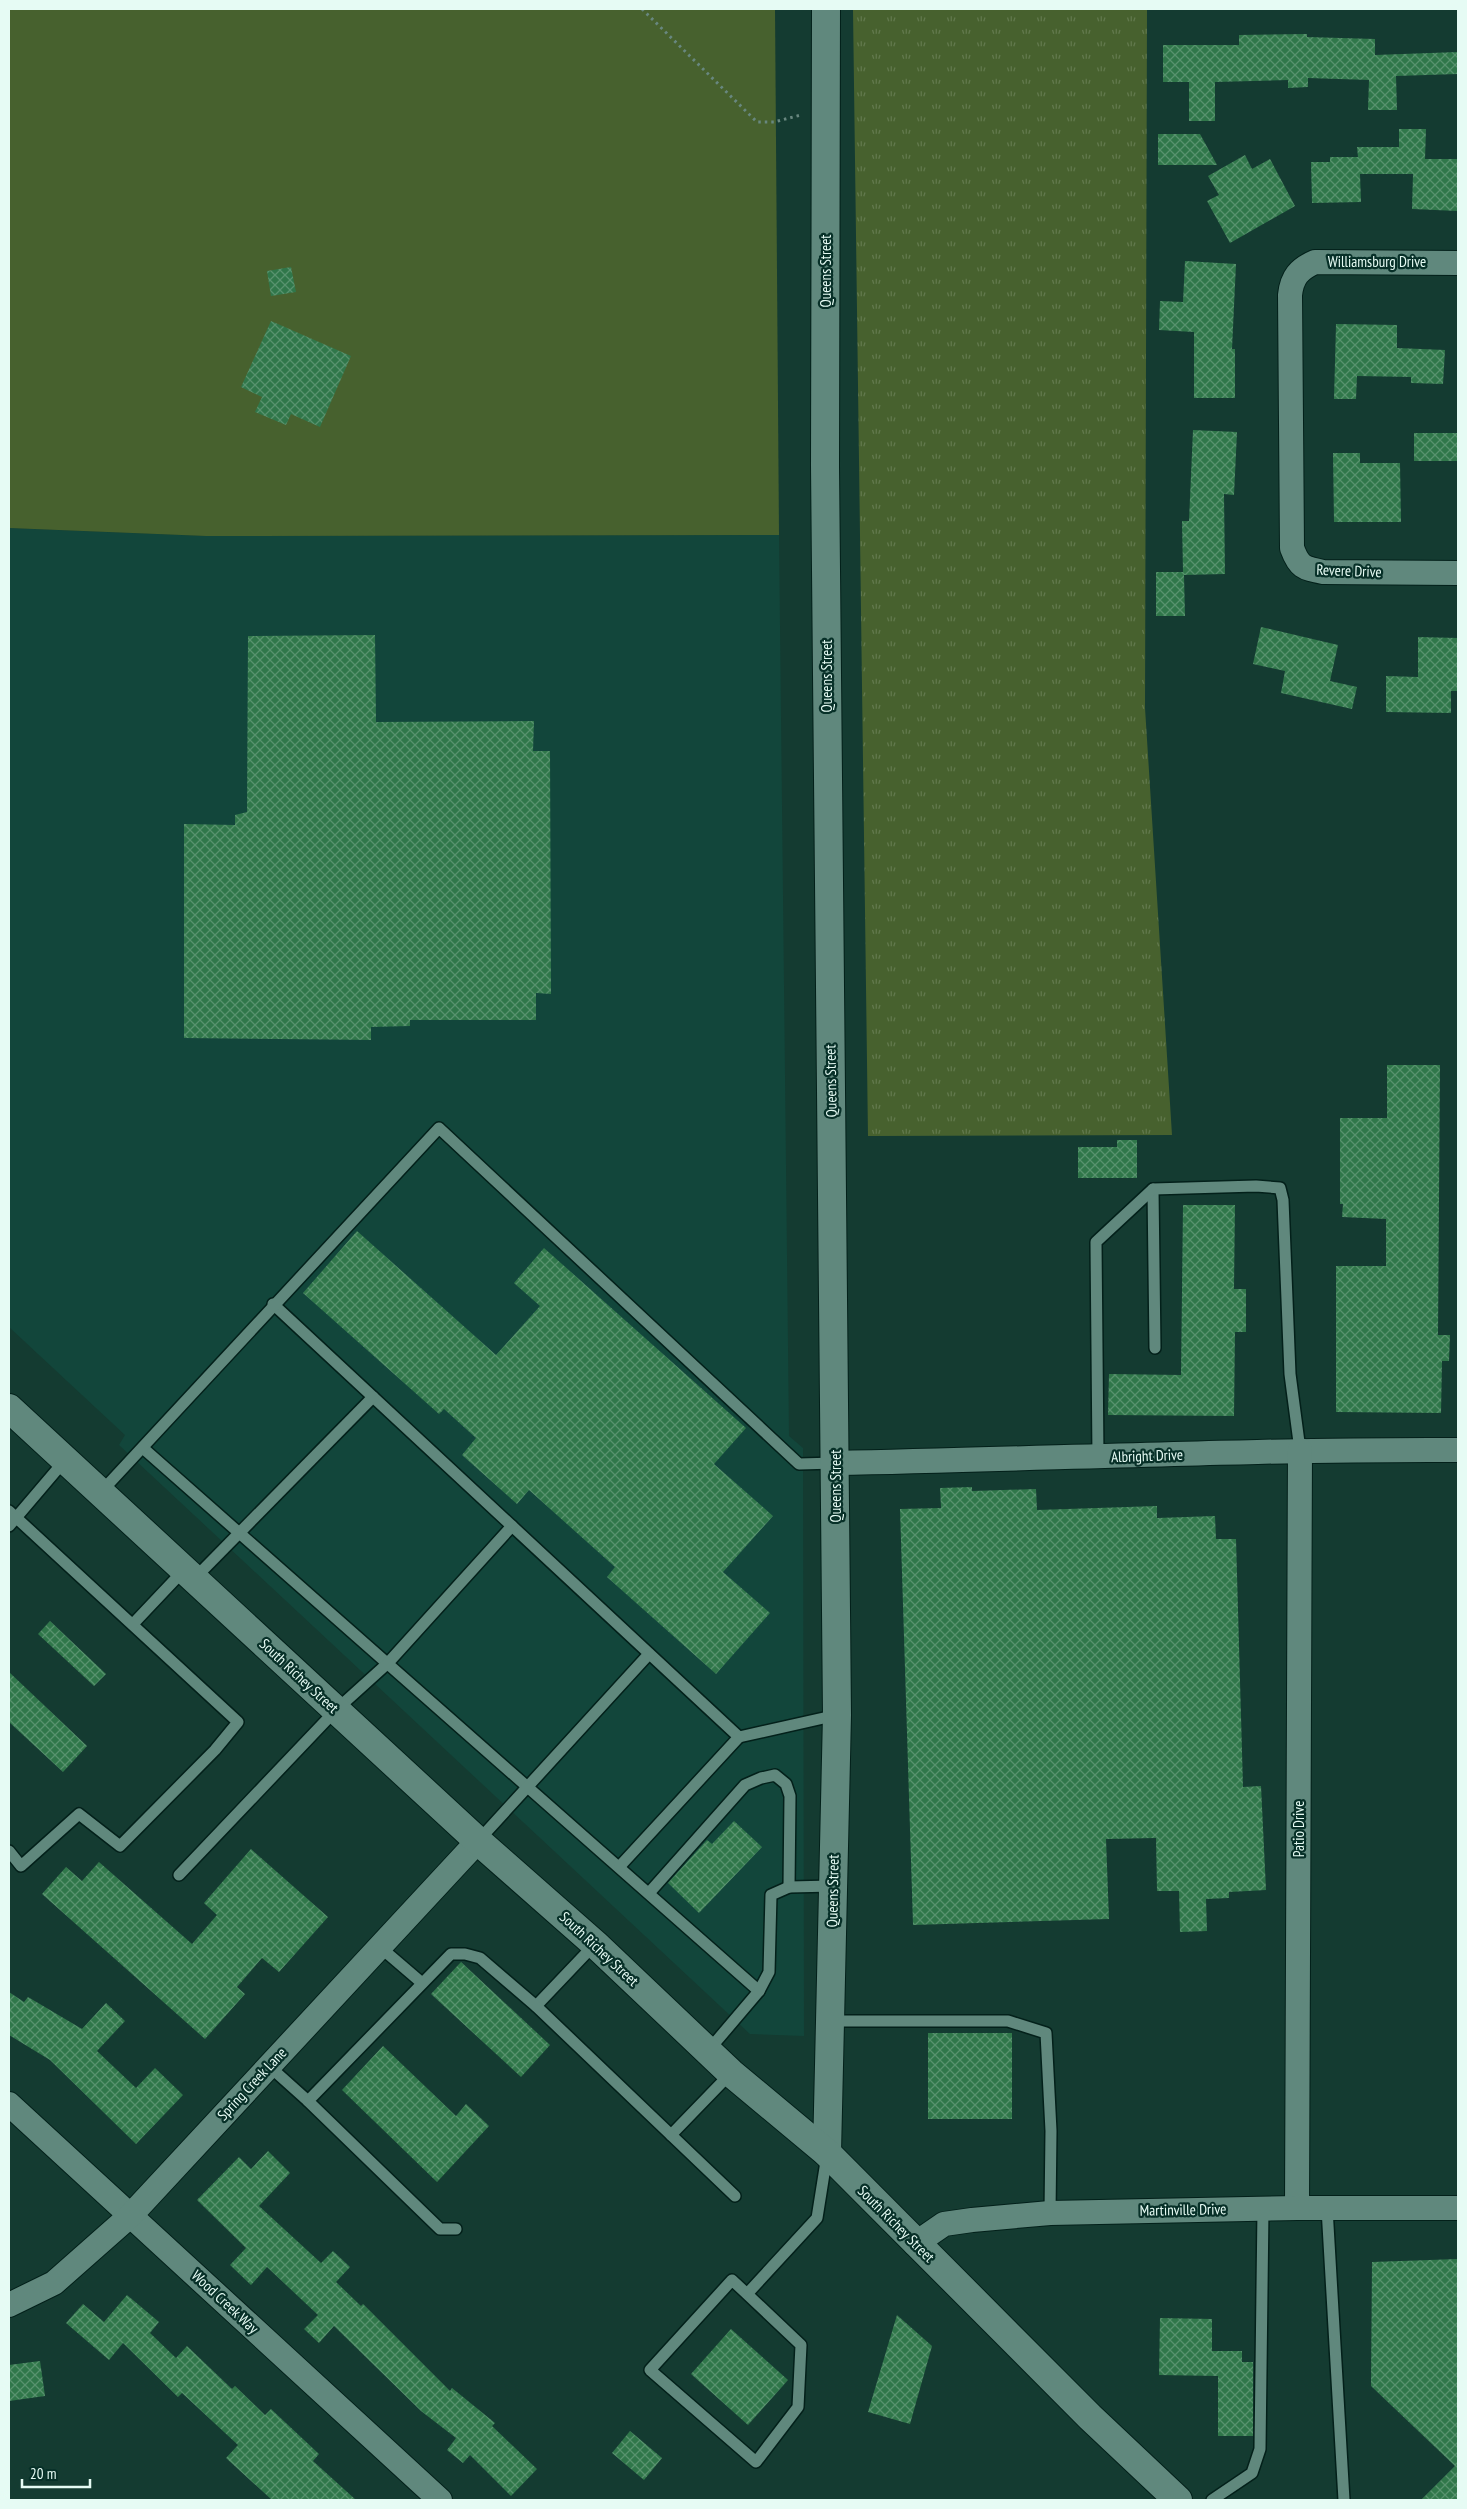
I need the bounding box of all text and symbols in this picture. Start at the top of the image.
street label: Queens Street [816,235,835,307]
street label: Williamsburg Drive [1328,252,1426,271]
street label: Revere Drive [1316,560,1382,581]
street label: Queens Street [817,640,836,712]
street label: Queens Street [820,1044,841,1118]
street label: Albright Drive [1111,1445,1183,1466]
street label: Queens Street [826,1450,845,1522]
street label: South Richey Street [256,1634,343,1717]
street label: Patio Drive [1289,1801,1308,1857]
street label: Queens Street [822,1854,843,1928]
street label: South Richey Street [556,1907,643,1990]
street label: Spring Creek Lane [213,2043,290,2124]
street label: South Richey Street [854,2181,939,2266]
street label: Martinville Drive [1139,2199,1226,2220]
street label: Wood Creek Way [188,2266,263,2338]
scale bar [22,2456,90,2488]
text: 20 m [30,2464,56,2483]

